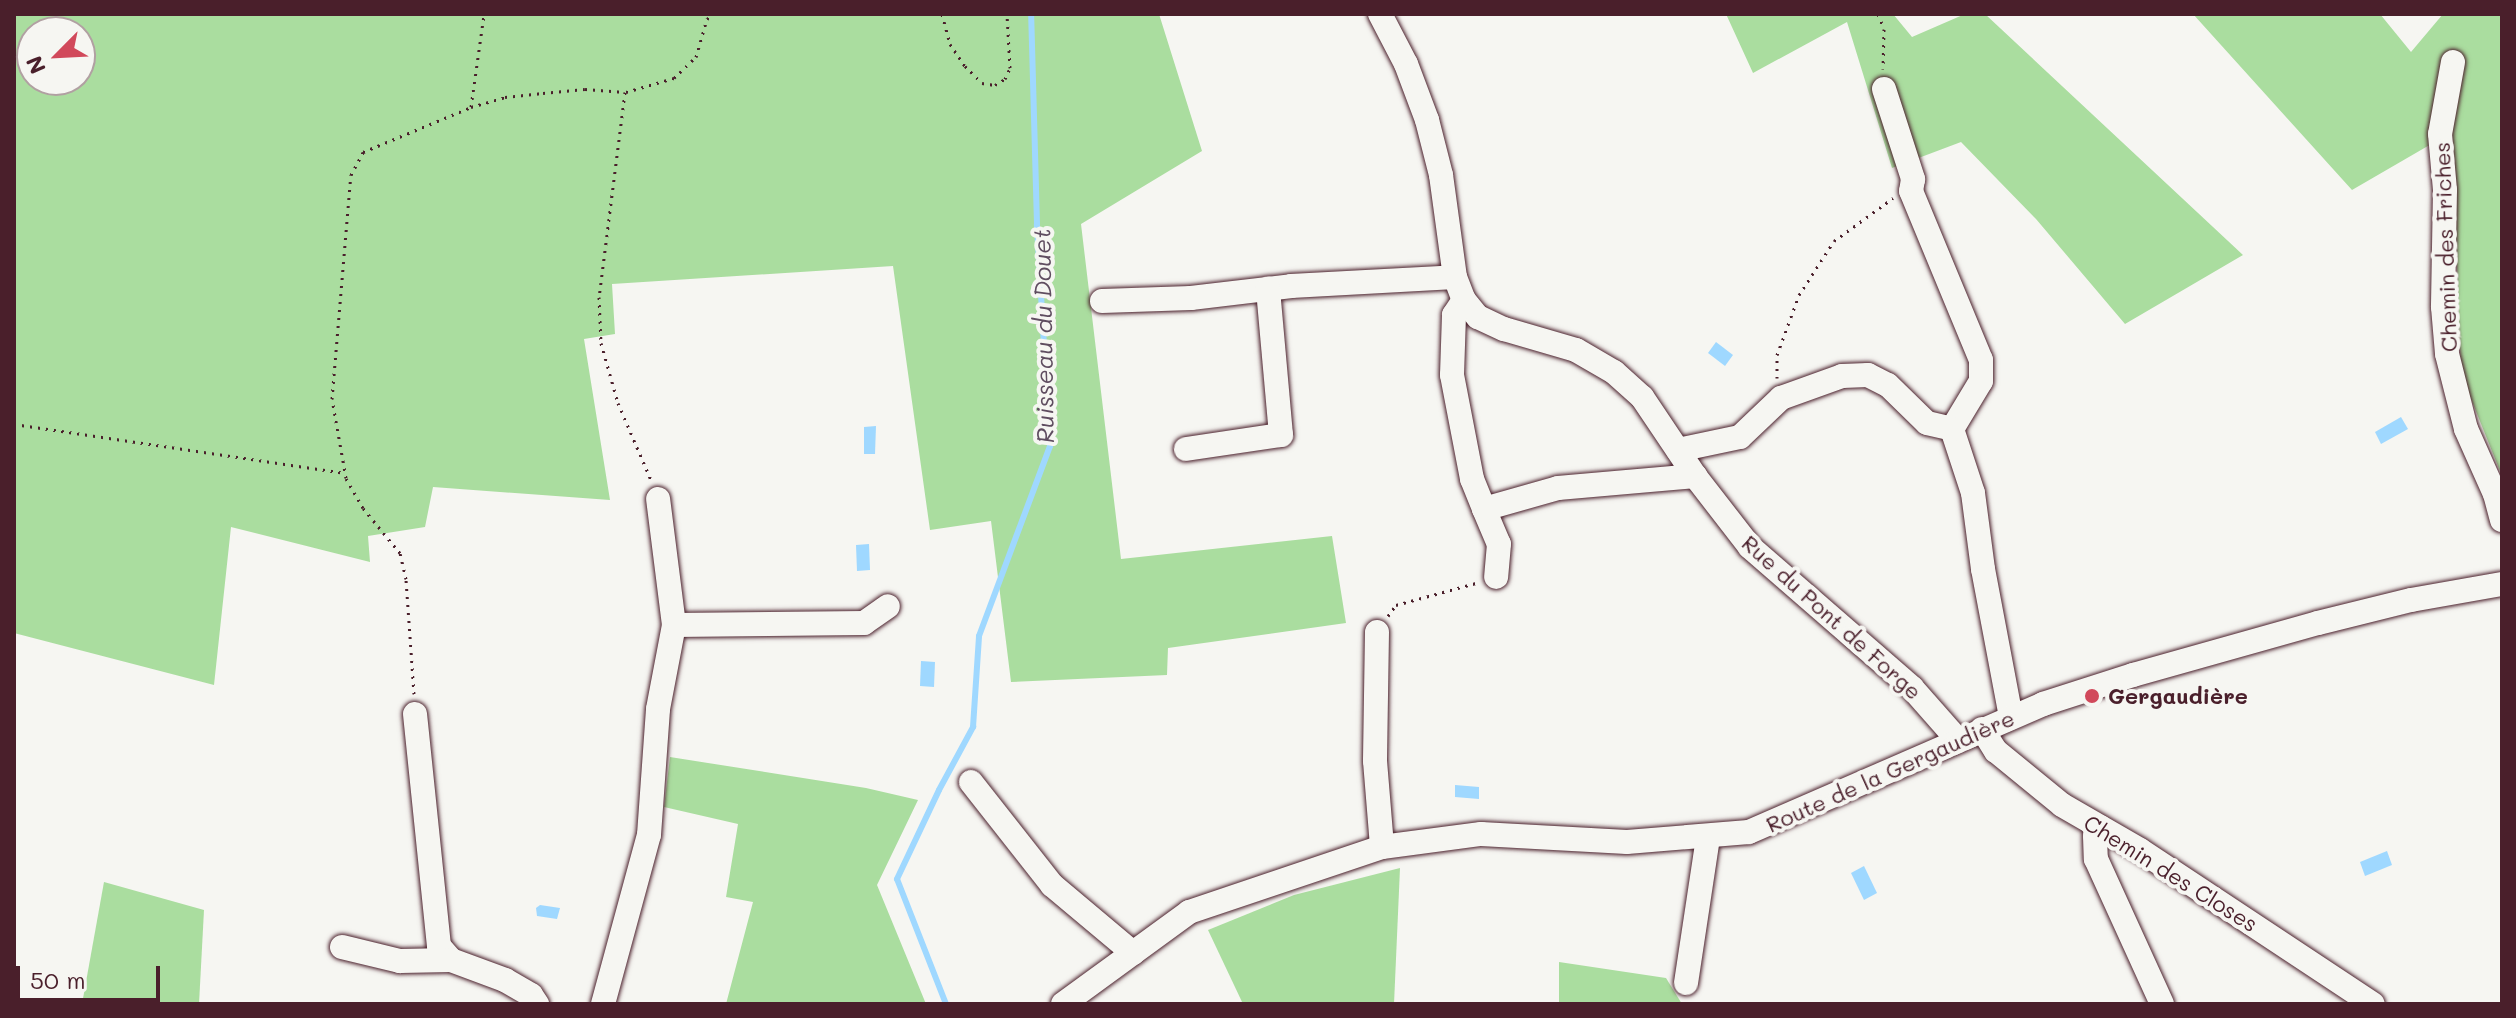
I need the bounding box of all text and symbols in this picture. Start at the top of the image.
north arrow [16,16,96,96]
text: N [19,52,52,79]
street label: Chemin des Friches [2428,141,2462,353]
water label: Ruisseau du Douet [1027,228,1059,444]
street label: Rue du Pont de Forge [1737,529,1927,705]
place label: Gergaudière [2108,683,2248,709]
marker: Gergaudière [2083,687,2101,705]
street label: Route de la Gergaudière [1762,704,2018,838]
street label: Chemin des Closes [2079,809,2263,937]
scale bar [20,950,164,1000]
text: 50 m [30,964,86,995]

